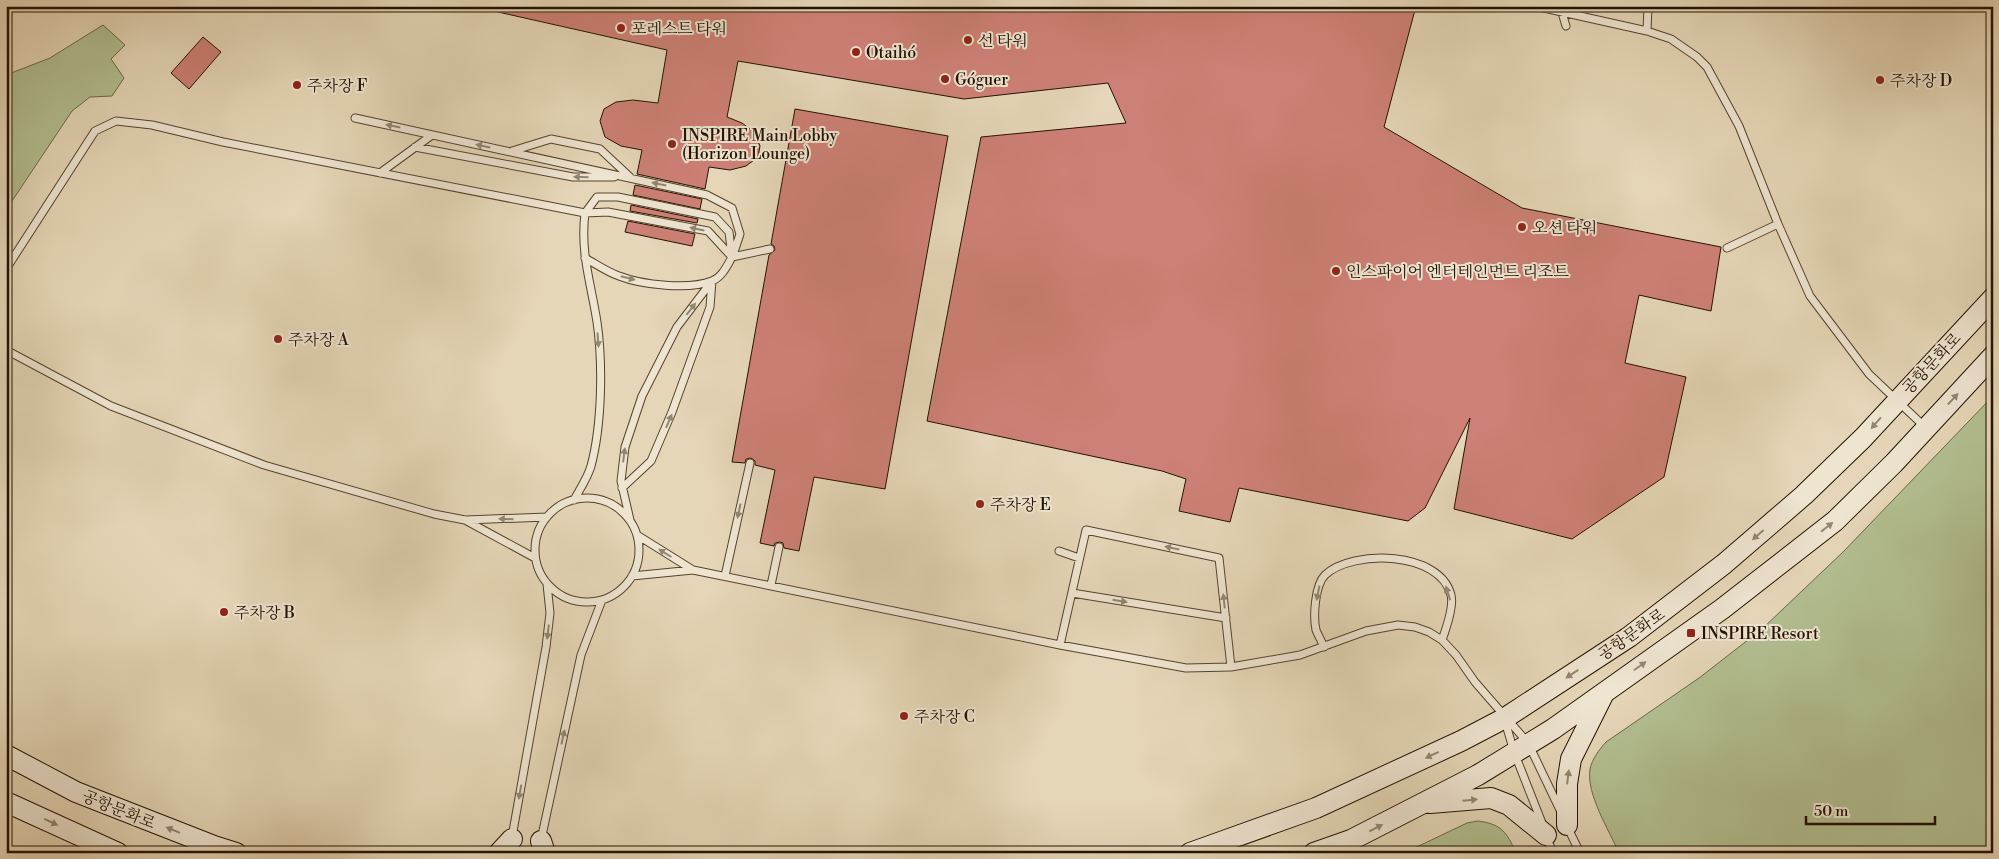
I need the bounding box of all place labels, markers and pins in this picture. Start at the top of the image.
place label: 포레스트 타워 [631,19,727,39]
marker: 포레스트 타워 [615,22,627,34]
place label: 선 타워 [978,31,1028,51]
marker: 선 타워 [962,34,974,46]
place label: Otaihó [866,43,916,63]
marker: Otaihó [850,46,862,58]
place label: Góguer [955,70,1008,90]
place label: 주차장 D [1890,71,1952,91]
marker: Góguer [939,73,951,85]
marker: 주차장 D [1874,74,1886,86]
place label: 주차장 F [307,76,367,96]
marker: 주차장 F [291,79,303,91]
place label: INSPIRE Main Lobby (Horizon Lounge) [682,126,838,164]
marker: INSPIRE Main Lobby (Horizon Lounge) [666,138,678,150]
place label: 오션 타워 [1532,218,1597,238]
marker: 오션 타워 [1516,221,1528,233]
place label: 인스파이어 엔터테인먼트 리조트 [1346,262,1570,282]
marker: 인스파이어 엔터테인먼트 리조트 [1330,265,1342,277]
place label: 주차장 A [288,330,350,350]
marker: 주차장 A [272,333,284,345]
place label: 주차장 E [990,495,1051,515]
marker: 주차장 E [974,498,986,510]
place label: 주차장 B [234,603,295,623]
marker: 주차장 B [218,606,230,618]
place label: INSPIRE Resort [1701,624,1819,644]
marker: INSPIRE Resort [1685,627,1697,639]
place label: 주차장 C [914,707,975,727]
marker: 주차장 C [898,710,910,722]

